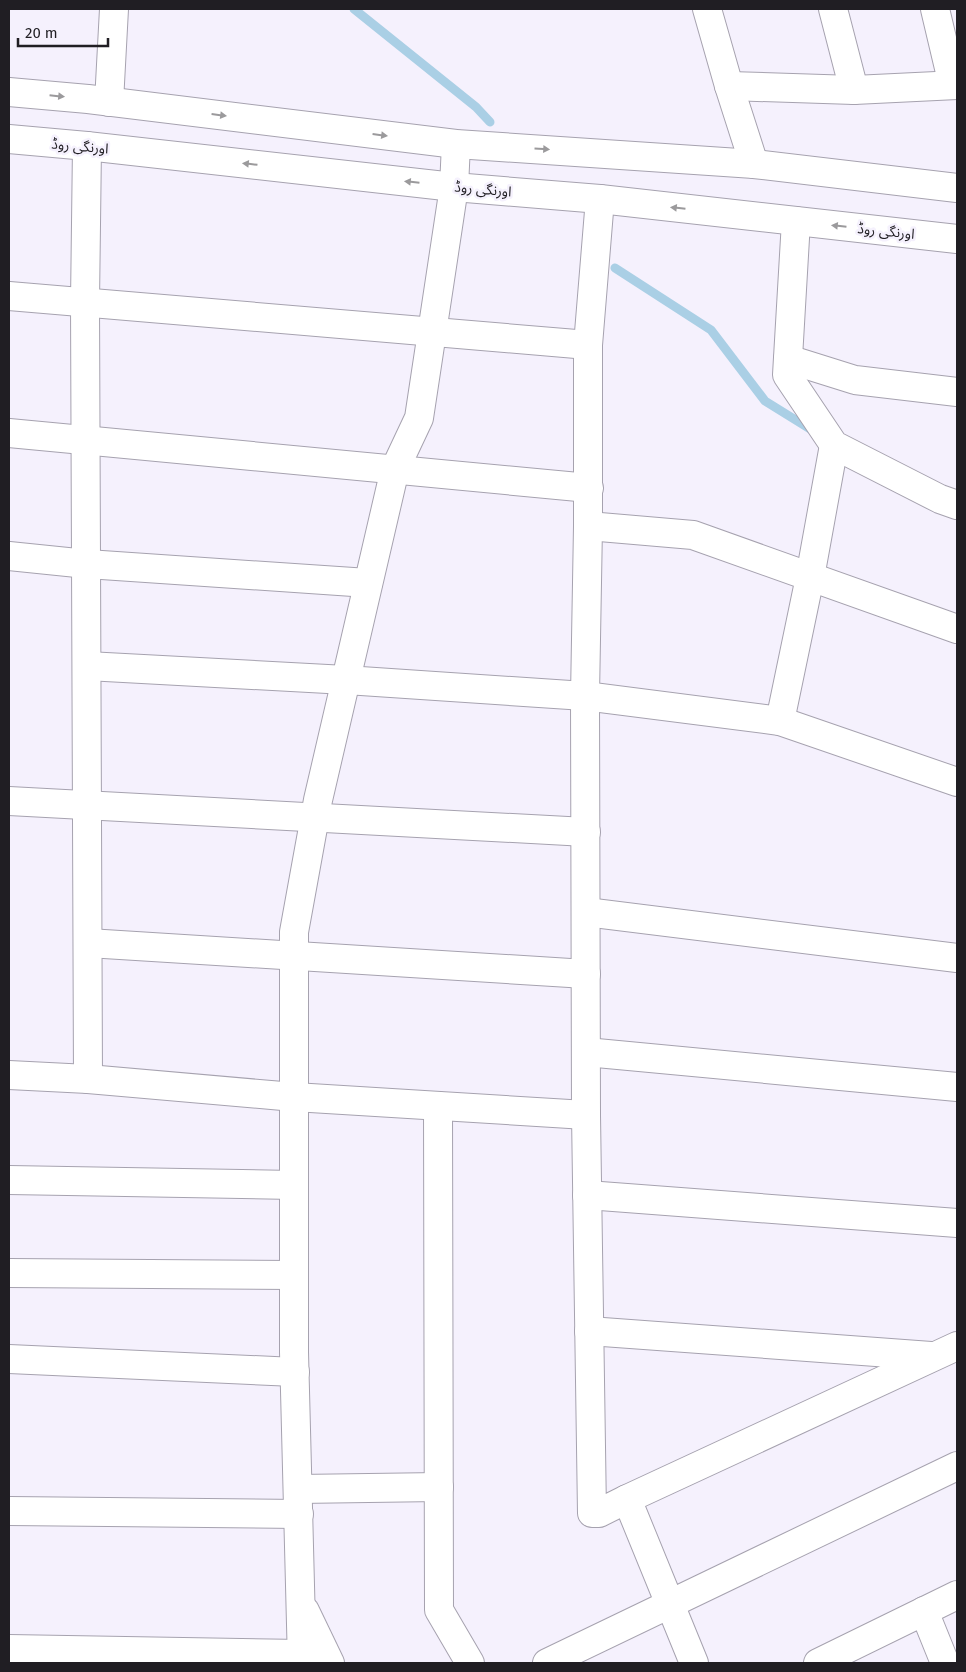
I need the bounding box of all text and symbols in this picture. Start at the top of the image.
scale bar [18,15,108,47]
text: 20 m [25,24,58,42]
one-way arrow [50,92,66,100]
one-way arrow [211,111,227,119]
one-way arrow [372,131,388,139]
street label: اورنگی روڈ [51,136,109,157]
one-way arrow [534,146,550,154]
one-way arrow [242,160,258,168]
one-way arrow [403,178,419,186]
street label: اورنگی روڈ [454,179,512,200]
one-way arrow [669,204,685,212]
street label: اورنگی روڈ [857,220,915,243]
one-way arrow [831,222,847,230]

